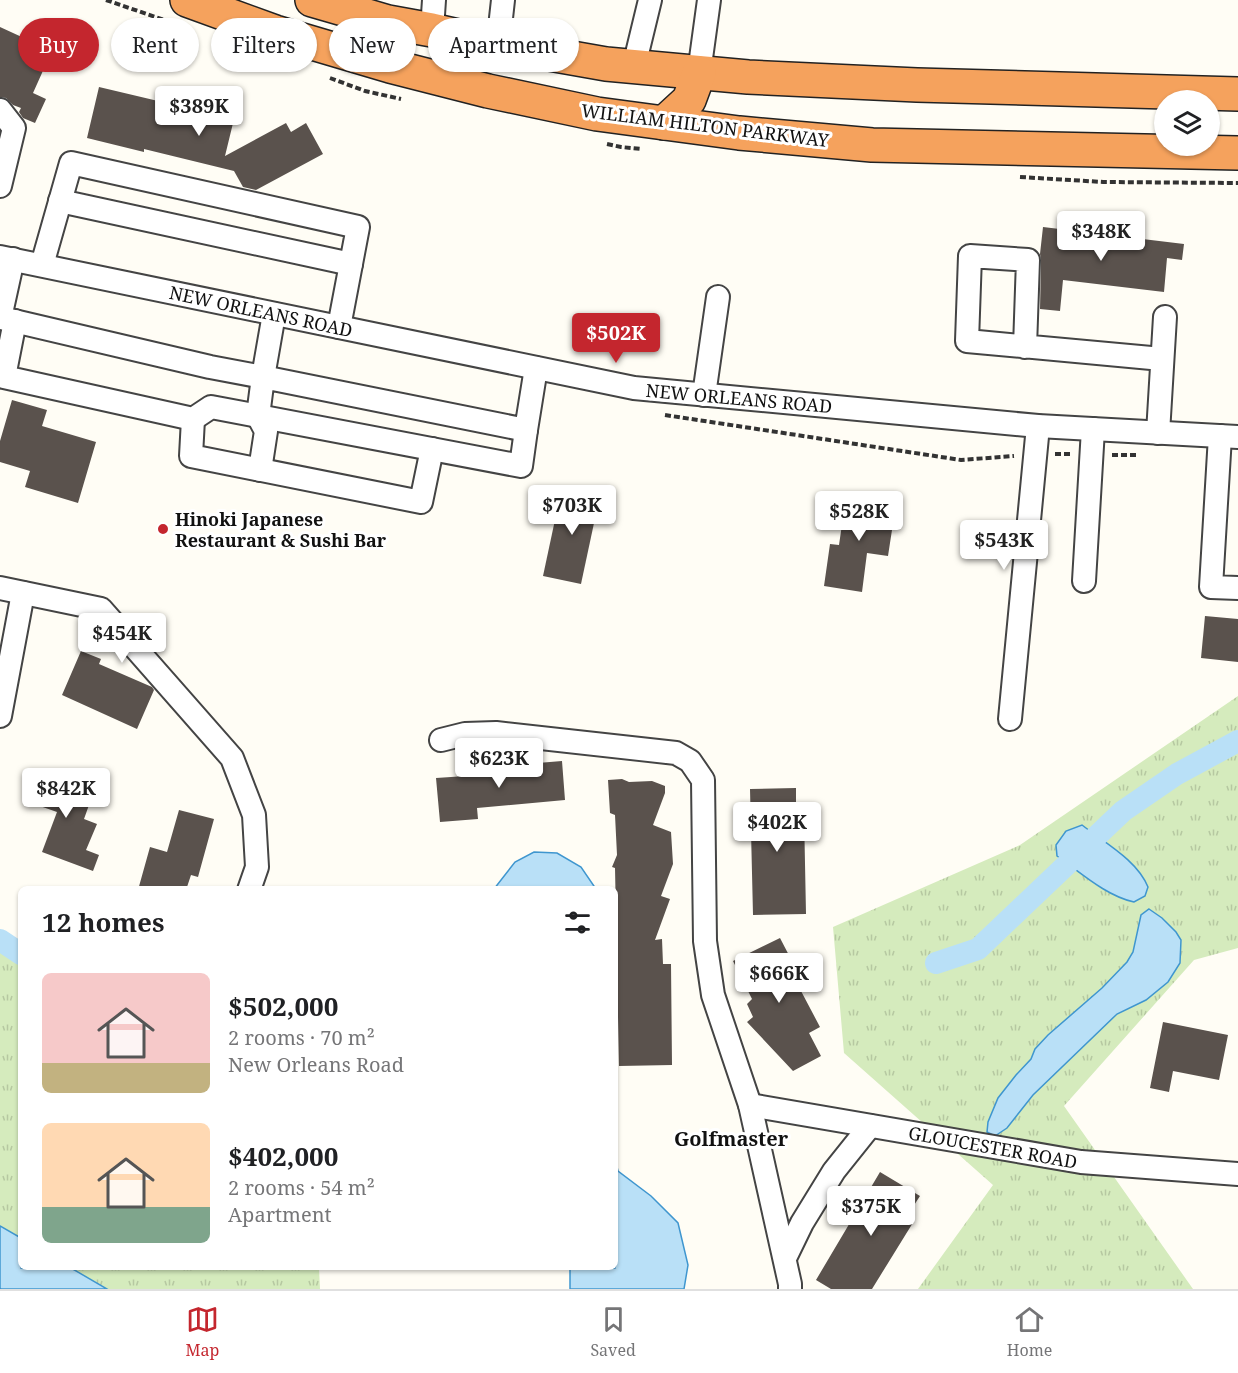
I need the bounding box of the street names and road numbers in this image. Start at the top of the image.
street label: WILLIAM HILTON PARKWAY [580,98,831,152]
street label: NEW ORLEANS ROAD [167,280,355,342]
street label: NEW ORLEANS ROAD [645,378,833,418]
street label: GLOUCESTER ROAD [907,1120,1079,1174]

